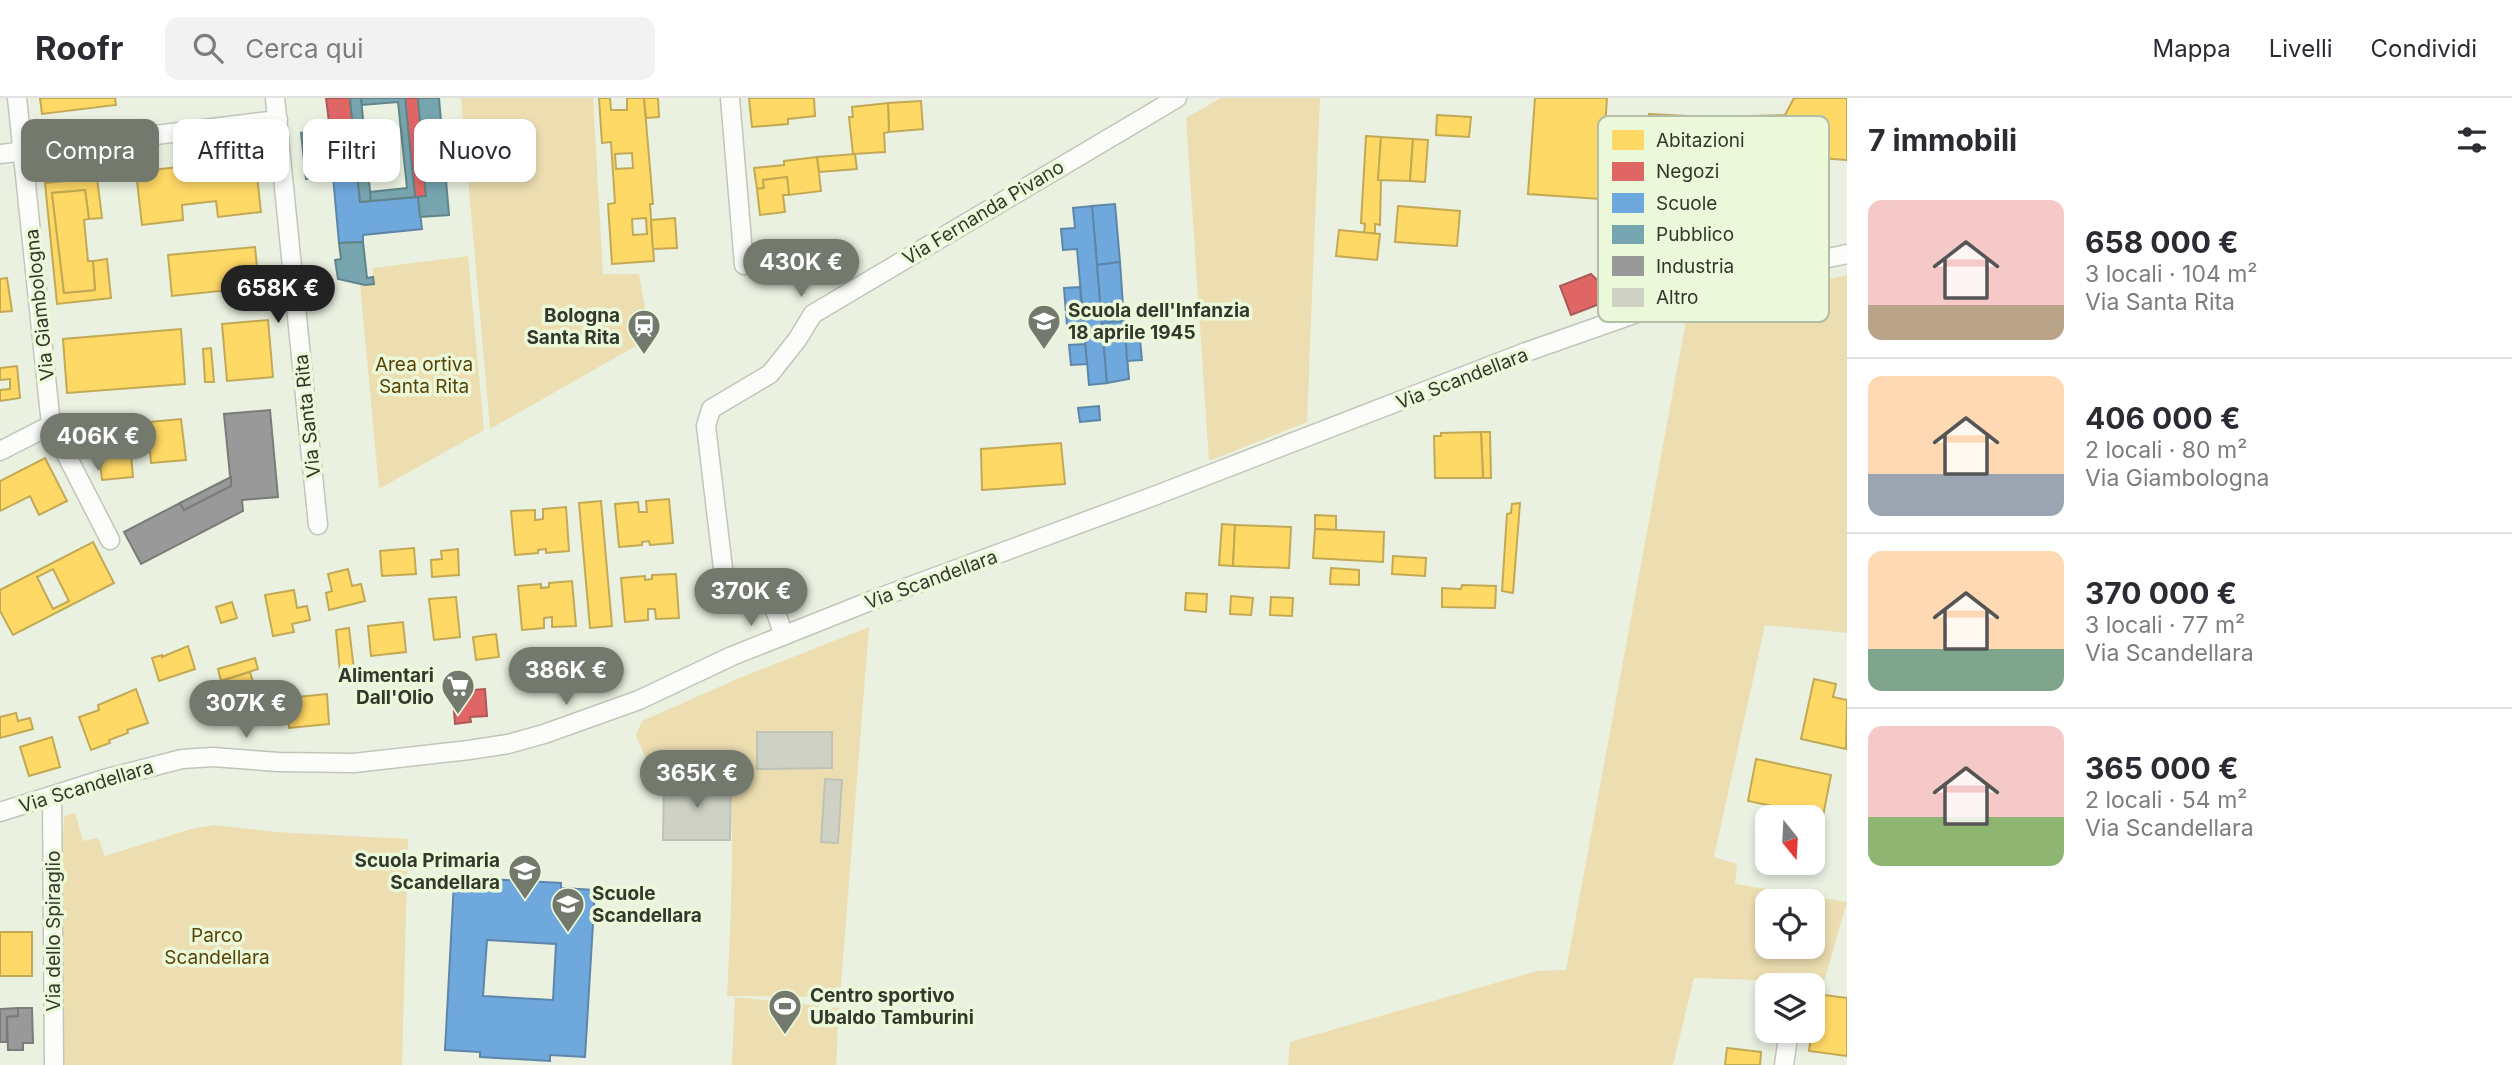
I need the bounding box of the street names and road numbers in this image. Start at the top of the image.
street label: Via Fernanda Pivano [898,155,1068,270]
street label: Via Giambologna [20,228,59,382]
street label: Via Scandellara [1393,343,1531,414]
street label: Via Santa Rita [290,353,325,479]
street label: Via Scandellara [862,545,1001,614]
street label: Via Scandellara [16,755,156,818]
street label: Via dello Spiraglio [42,851,65,1011]

